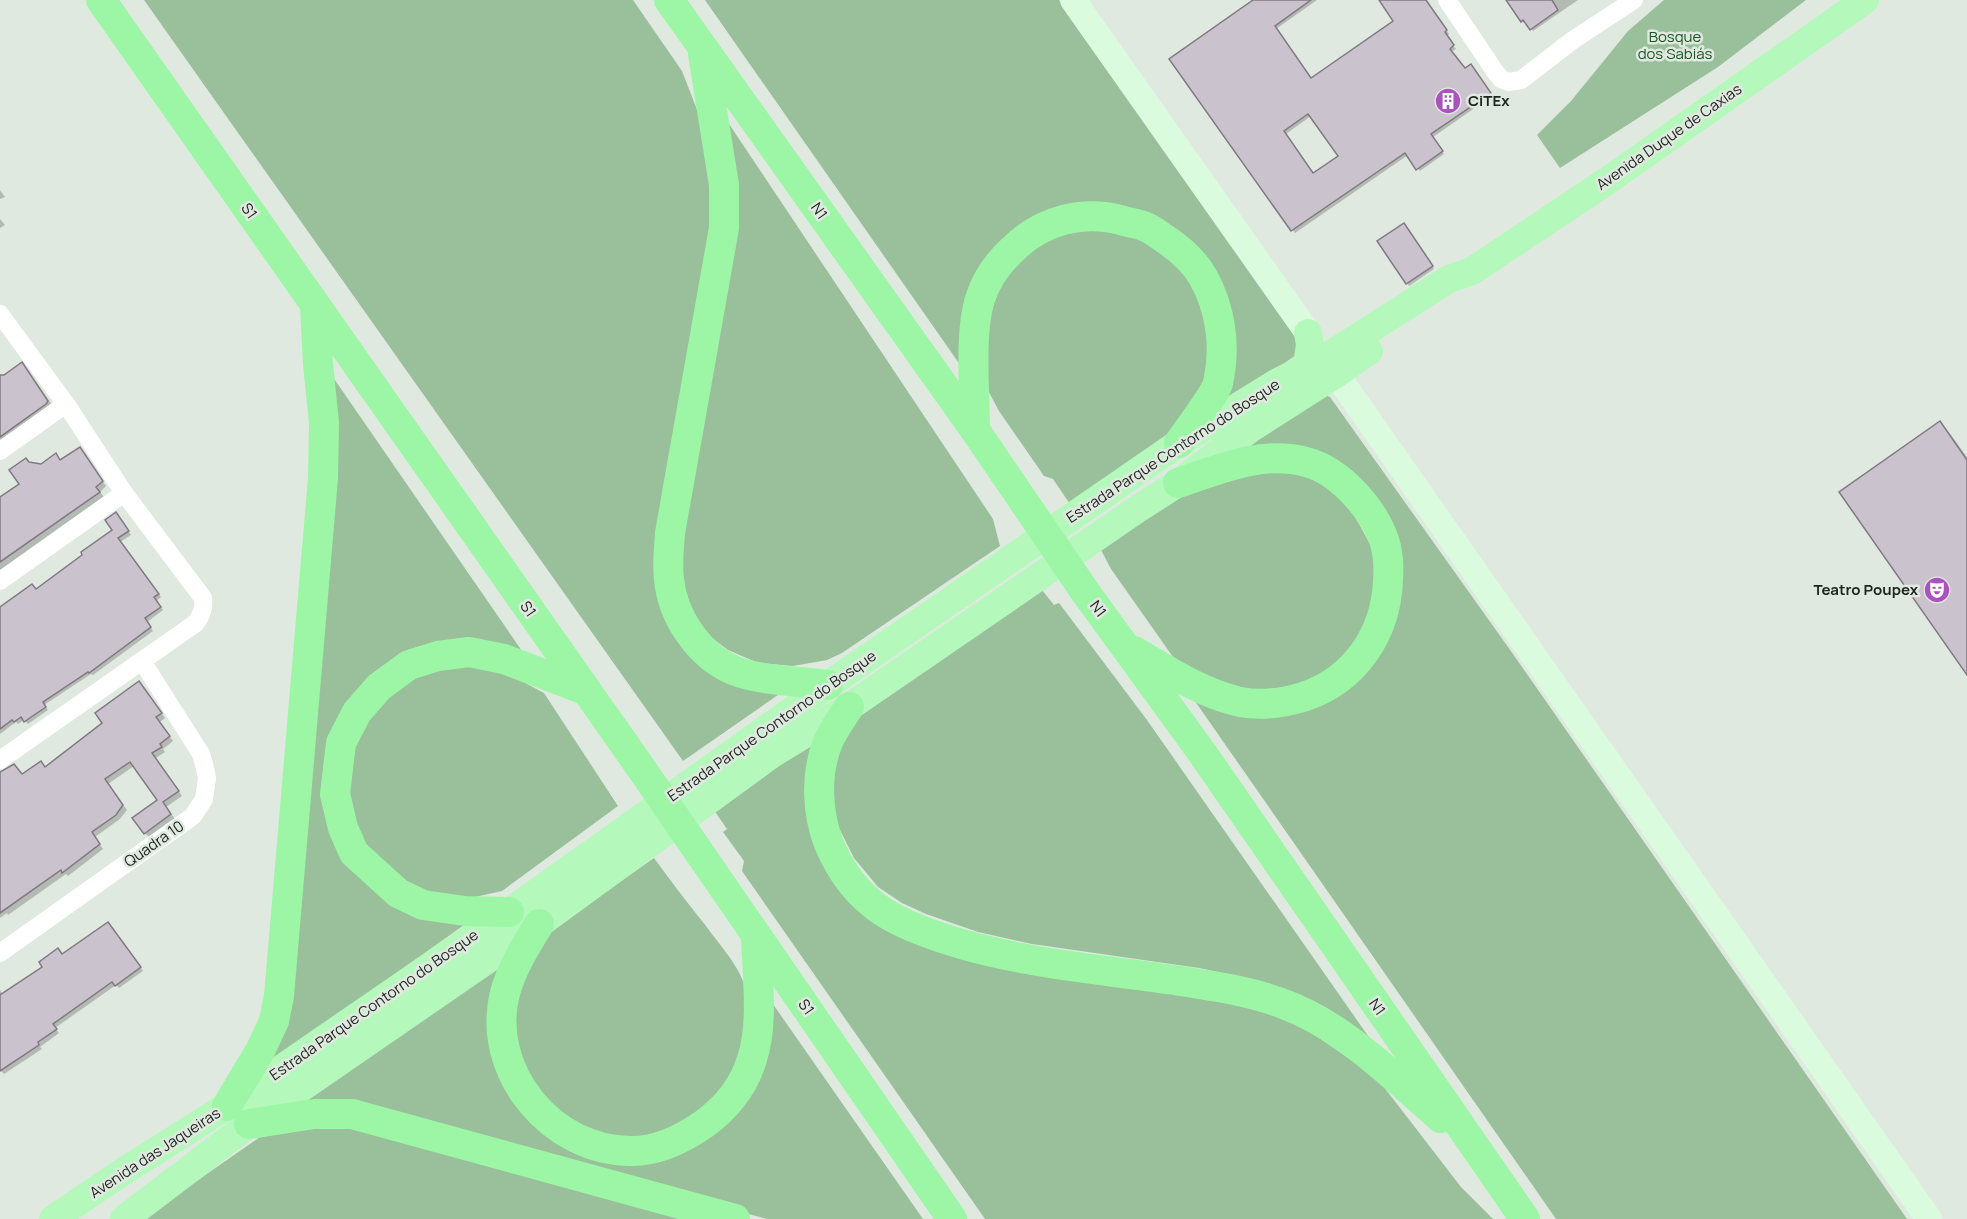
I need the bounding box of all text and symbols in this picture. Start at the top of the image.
park label: Bosque dos Sabiás [1638,26,1712,64]
street label: Avenida Duque de Caxias [1592,78,1746,195]
building icon: CiTEx [1433,86,1463,116]
place label: CiTEx [1468,90,1510,111]
street label: N1 [806,198,833,223]
street label: S1 [236,199,262,223]
street label: Estrada Parque Contorno do Bosque [1062,373,1284,528]
theatre icon: Teatro Poupex [1922,575,1952,605]
place label: Teatro Poupex [1814,579,1919,600]
street label: N1 [1085,596,1112,621]
street label: S1 [515,597,541,621]
street label: Estrada Parque Contorno do Bosque [663,645,881,806]
street label: Quadra 10 [120,815,188,872]
street label: Estrada Parque Contorno do Bosque [265,924,483,1085]
street label: N1 [1364,994,1391,1019]
street label: S1 [793,995,819,1019]
street label: Avenida das Jaqueiras [85,1102,224,1203]

